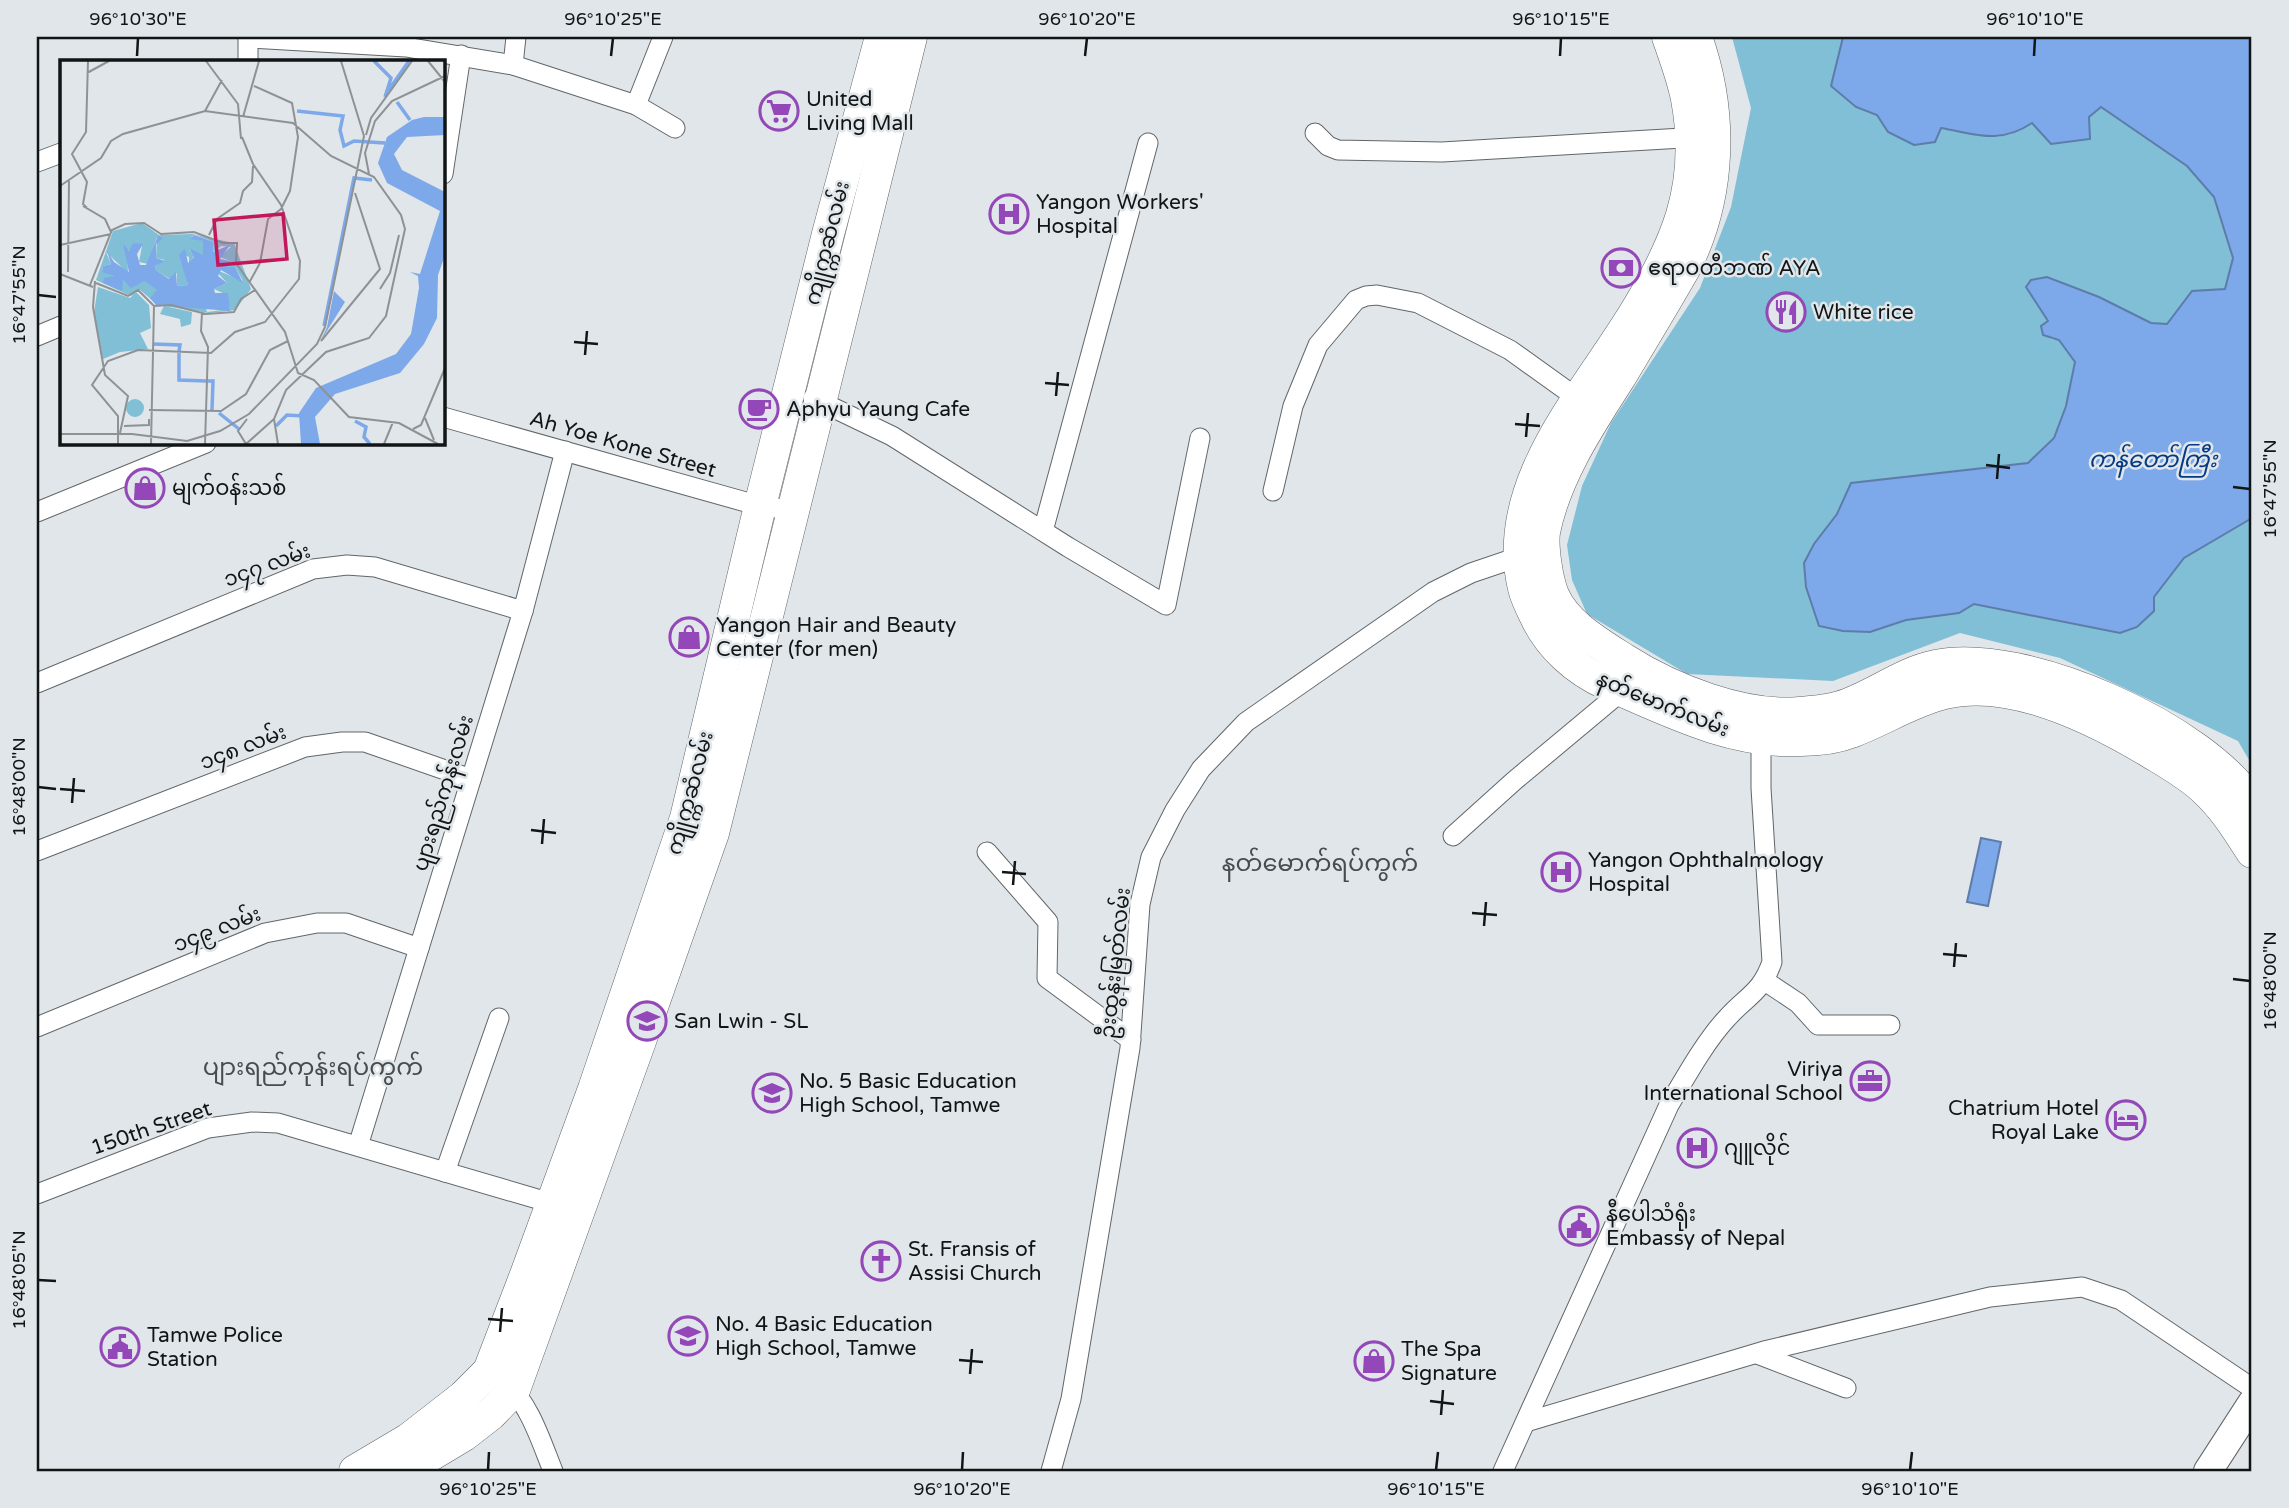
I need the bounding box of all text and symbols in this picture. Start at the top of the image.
text: 96°10'30"E [89,8,187,30]
text: 96°10'25"E [564,8,662,30]
text: 96°10'20"E [1038,8,1136,30]
text: 96°10'15"E [1512,8,1610,30]
text: 96°10'10"E [1986,8,2084,30]
inset map [60,60,444,444]
place label: United Living Mall [806,87,914,136]
supermarket icon: United Living Mall [758,90,800,132]
street label: ကျိုက္ကဆံလမ်း [796,178,860,309]
place label: Yangon Workers' Hospital [1036,190,1204,239]
hospital icon: Yangon Workers' Hospital [988,193,1030,235]
text: 16°47'55"N [8,245,30,345]
bank icon: ဧရာဝတီဘဏ် AYA [1600,247,1642,289]
place label: ဧရာဝတီဘဏ် AYA [1648,252,1821,285]
restaurant icon: White rice [1765,291,1807,333]
place label: White rice [1813,300,1914,325]
cafe icon: Aphyu Yaung Cafe [738,388,780,430]
place label: Aphyu Yaung Cafe [786,397,970,422]
street label: Ah Yoe Kone Street [527,406,719,483]
text: 16°47'55"N [2259,439,2281,539]
water label: ကန်တော်ကြီး [2089,443,2219,478]
shop icon: မျက်ဝန်းသစ် [124,467,166,509]
place label: မျက်ဝန်းသစ် [172,472,286,506]
street label: ၁၄၇ လမ်း [219,535,315,596]
place label: Yangon Hair and Beauty Center (for men) [716,613,956,662]
shop icon: Yangon Hair and Beauty Center (for men) [668,616,710,658]
street label: နတ်မောက်လမ်း [1591,663,1734,746]
street label: ပျားရည်ကုန်းလမ်း [404,711,484,876]
street label: ၁၄၈ လမ်း [195,716,291,779]
street label: ကျိုက္ကဆံလမ်း [658,728,724,859]
text: 16°48'00"N [8,737,30,837]
district label: နတ်မောက်ရပ်ကွက် [1222,847,1418,882]
place label: Yangon Ophthalmology Hospital [1588,848,1824,897]
hospital icon: Yangon Ophthalmology Hospital [1540,851,1582,893]
street label: ဦးထွန်းမြတ်လမ်း [1091,886,1140,1040]
street label: ၁၄၉ လမ်း [168,898,266,961]
text: 16°48'00"N [2259,931,2281,1031]
school or university icon: San Lwin - SL [626,1000,668,1042]
place label: San Lwin - SL [674,1009,808,1034]
district label: ပျားရည်ကုန်းရပ်ကွက် [203,1051,423,1086]
place label: Viriya International School [1644,1057,1843,1106]
office icon: Viriya International School [1849,1060,1891,1102]
place label: No. 5 Basic Education High School, Tamwe [799,1069,1017,1118]
school or university icon: No. 5 Basic Education High School, Tamwe [751,1072,793,1114]
street label: 150th Street [88,1096,215,1161]
place label: Chatrium Hotel Royal Lake [1948,1096,2099,1145]
hotel icon: Chatrium Hotel Royal Lake [2105,1099,2147,1141]
hospital icon: ဂျူလိုင် [1676,1127,1718,1169]
place label: ဂျူလိုင် [1724,1132,1790,1166]
place label: နီပေါသံရုံး Embassy of Nepal [1606,1198,1785,1251]
public building icon: နီပေါသံရုံး Embassy of Nepal [1558,1205,1600,1247]
text: 16°48'05"N [8,1230,30,1330]
place label: St. Fransis of Assisi Church [908,1237,1042,1286]
church icon: St. Fransis of Assisi Church [860,1240,902,1282]
place label: No. 4 Basic Education High School, Tamwe [715,1312,933,1361]
school or university icon: No. 4 Basic Education High School, Tamwe [667,1315,709,1357]
place label: Tamwe Police Station [147,1323,283,1372]
public building icon: Tamwe Police Station [99,1326,141,1368]
place label: The Spa Signature [1401,1337,1497,1386]
shop icon: The Spa Signature [1353,1340,1395,1382]
text: 96°10'25"E [439,1478,537,1500]
text: 96°10'20"E [913,1478,1011,1500]
text: 96°10'15"E [1387,1478,1485,1500]
text: 96°10'10"E [1861,1478,1959,1500]

